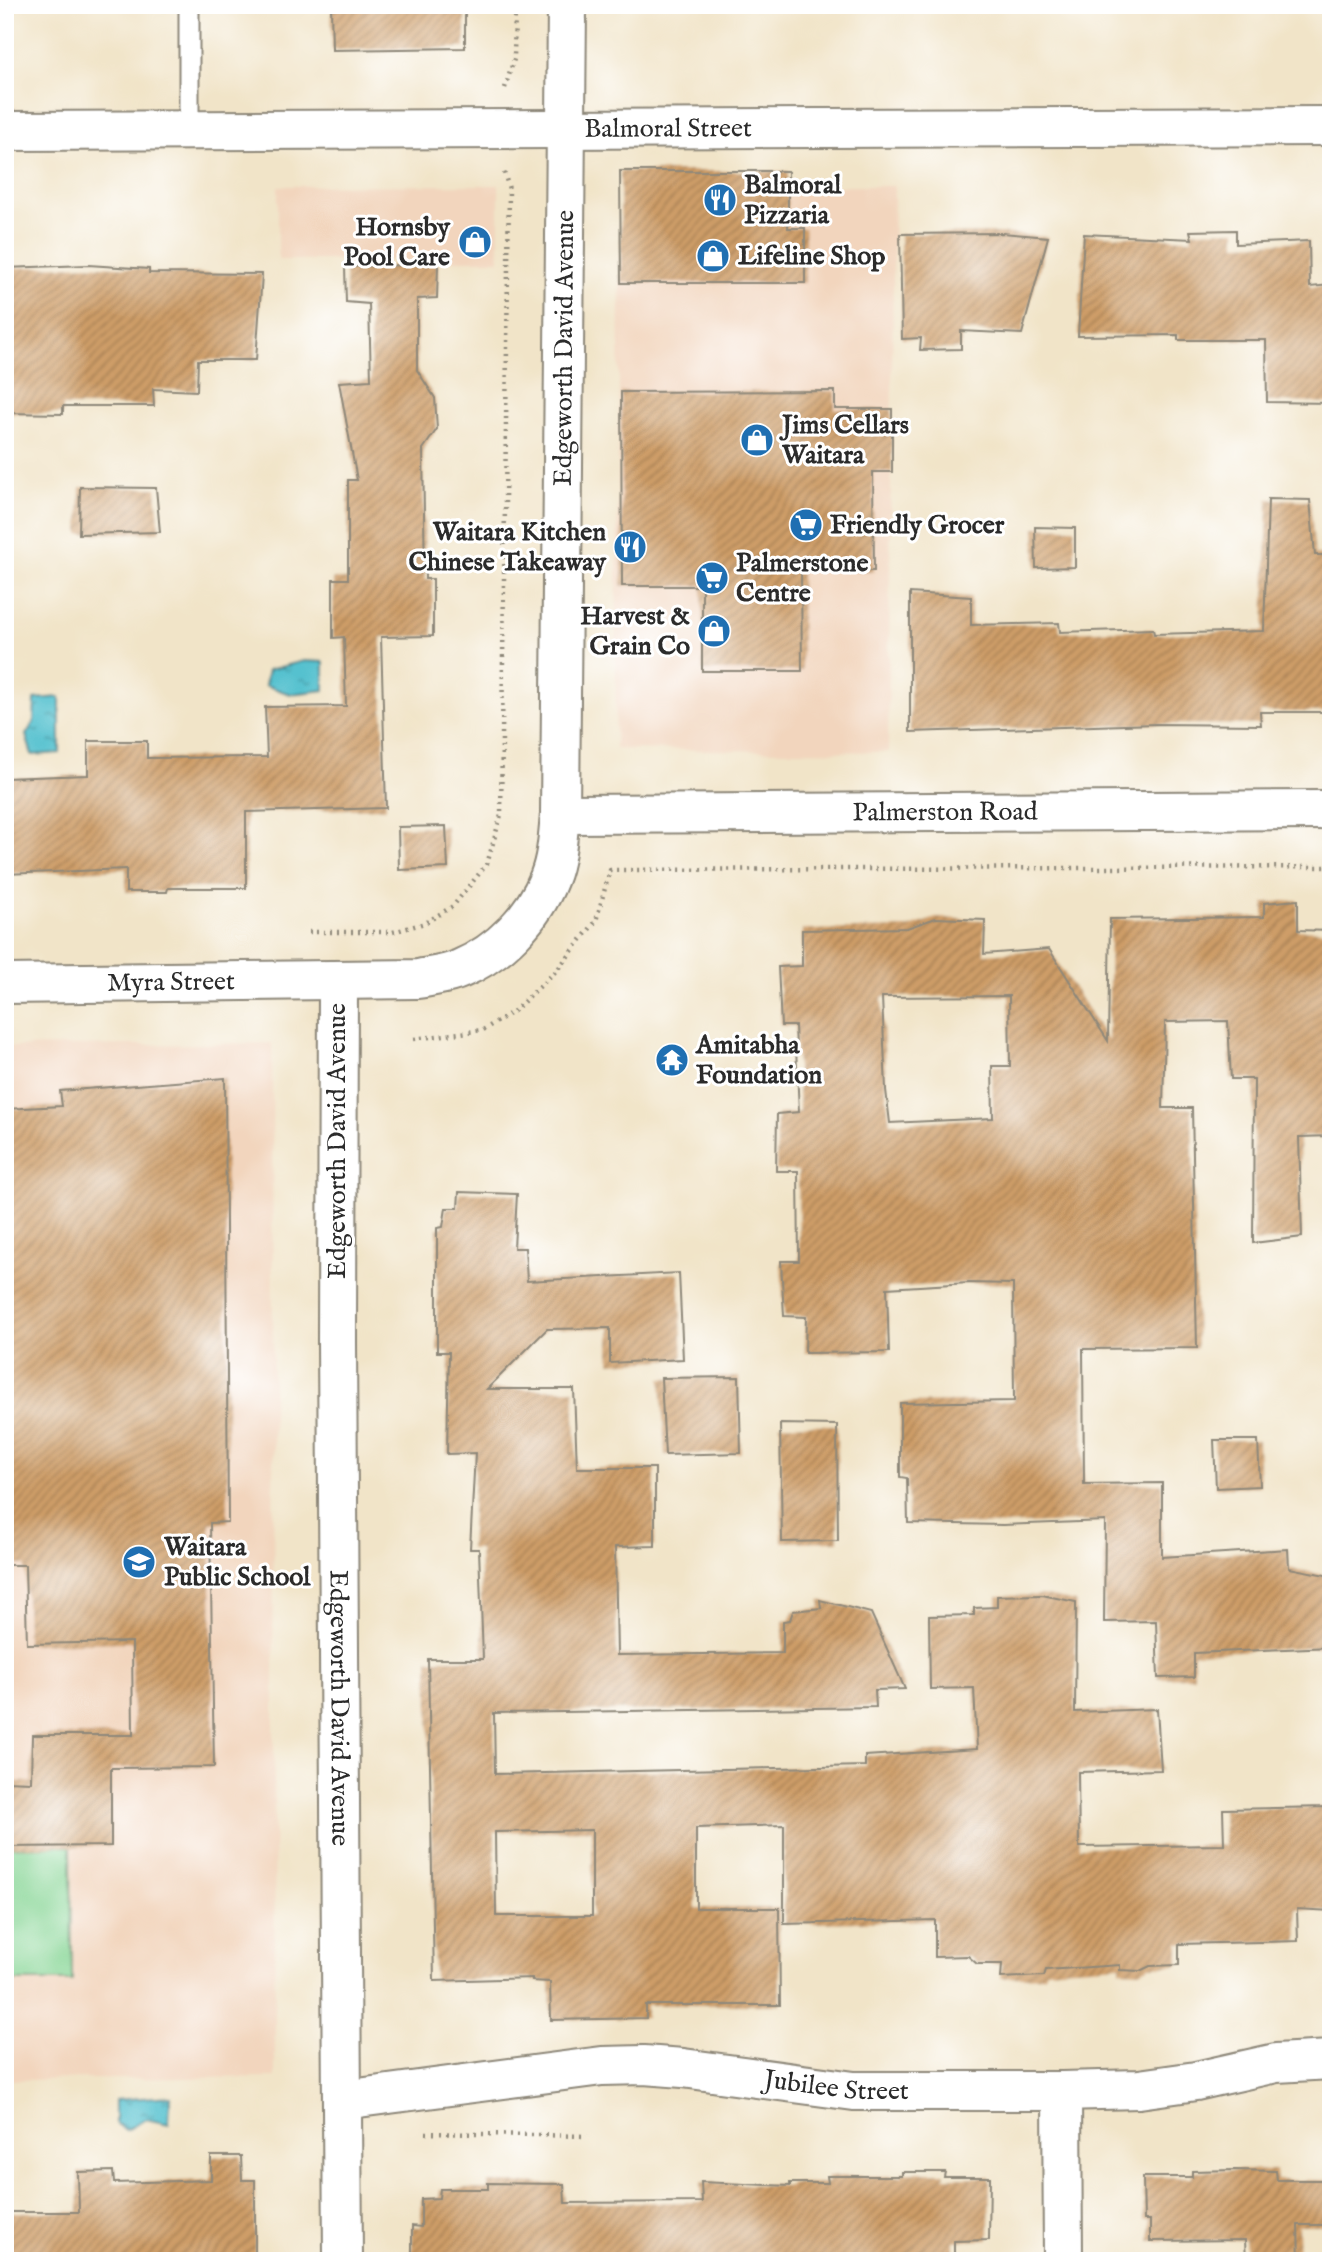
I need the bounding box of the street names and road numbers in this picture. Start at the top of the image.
street label: Balmoral Street [584,112,752,145]
street label: Edgeworth David Avenue [546,210,582,486]
street label: Palmerston Road [852,795,1038,829]
street label: Myra Street [107,965,235,999]
street label: Edgeworth David Avenue [321,1003,354,1279]
street label: Edgeworth David Avenue [322,1570,357,1846]
street label: Jubilee Street [759,2062,909,2108]

